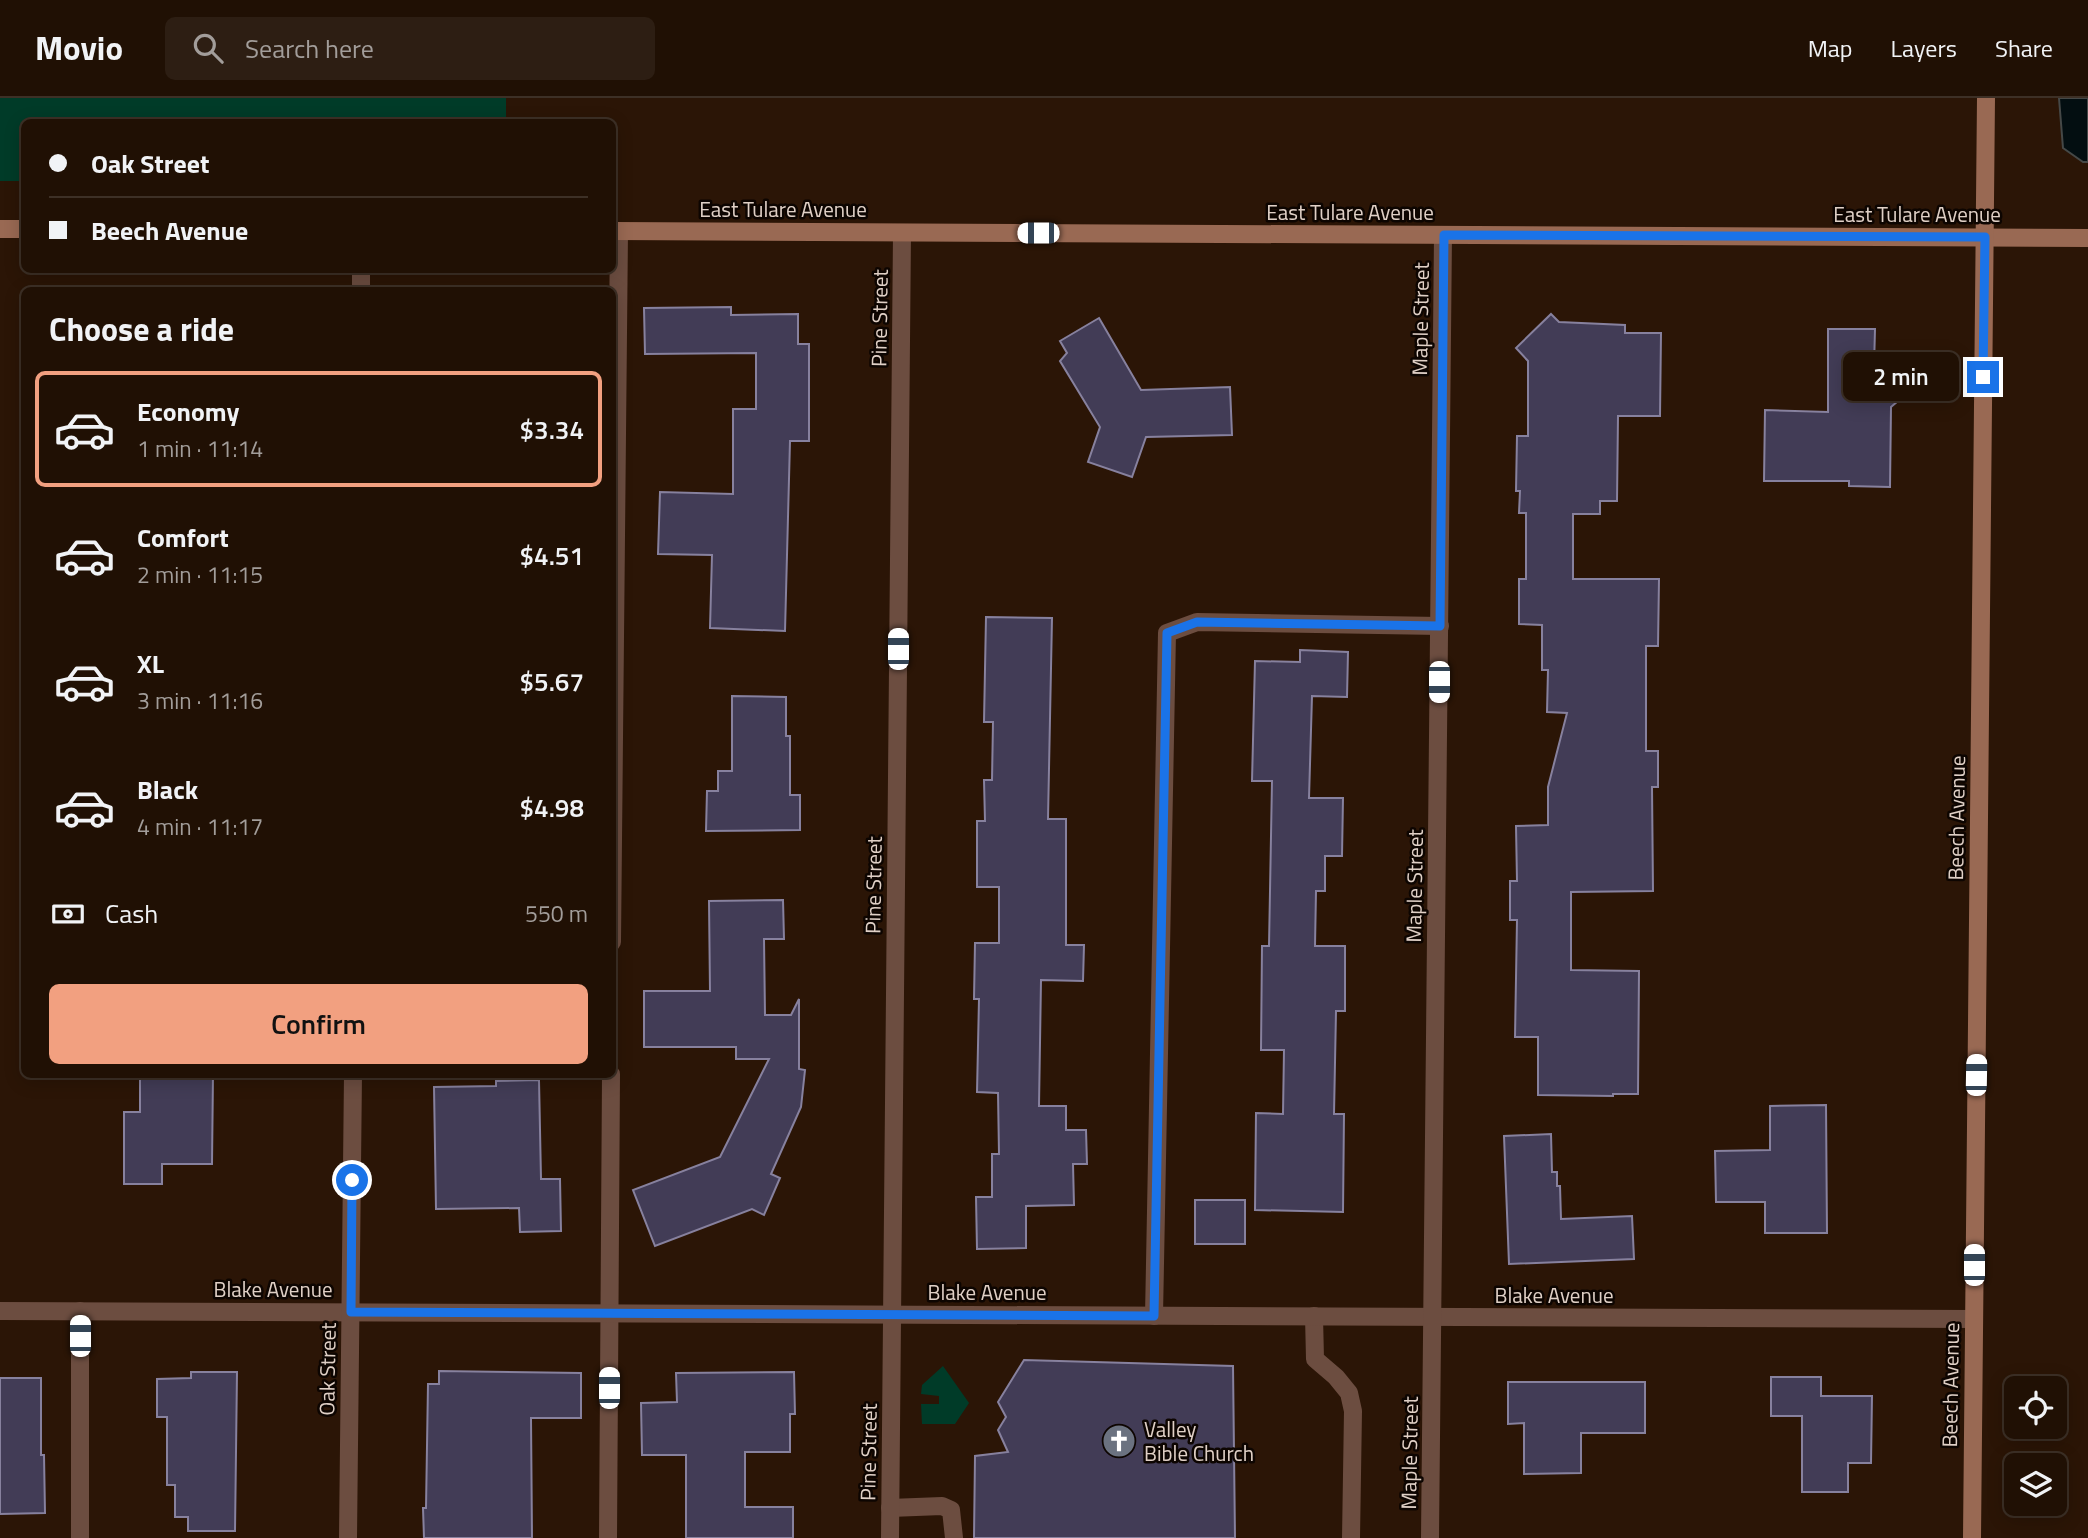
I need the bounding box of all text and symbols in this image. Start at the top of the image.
search box [165,17,655,80]
text: Movio [35,23,123,73]
icon: search [189,29,227,67]
text: Search here [245,29,374,68]
text: Map [1808,30,1853,66]
text: Layers [1891,30,1957,66]
text: Share [1995,30,2053,66]
text: Oak Street [91,144,209,183]
street label: East Tulare Avenue [699,193,867,225]
street label: East Tulare Avenue [1266,196,1434,228]
street label: East Tulare Avenue [1833,198,2001,230]
text: Beech Avenue [91,211,248,250]
car [1018,223,1060,244]
street label: Maple Street [1403,261,1437,376]
street label: Pine Street [862,268,896,367]
text: Choose a ride [49,305,234,353]
callout: 2 min [1843,352,1958,402]
text: 2 min [1873,359,1929,394]
route end [1967,361,1999,393]
text: Economy [137,392,239,431]
icon: car [53,398,116,461]
text: $3.34 [520,410,584,449]
text: 1 min · 11:14 [137,431,263,466]
text: Comfort [137,518,229,557]
icon: car [53,524,116,587]
text: $4.51 [520,536,584,575]
text: 2 min · 11:15 [137,557,263,592]
car [888,628,909,670]
text: XL [137,644,164,683]
icon: car [53,650,116,713]
car [1429,661,1450,703]
text: $5.67 [520,662,584,701]
text: 3 min · 11:16 [137,683,263,718]
street label: Beech Avenue [1939,755,1973,881]
text: Black [137,770,198,809]
icon: car [53,776,116,839]
text: $4.98 [520,788,584,827]
text: 4 min · 11:17 [137,809,263,844]
street label: Maple Street [1397,828,1431,943]
street label: Pine Street [856,835,890,934]
text: Cash [105,894,158,933]
icon: cash [49,895,87,933]
text: 550 m [525,896,588,931]
button: Confirm [49,984,588,1064]
car [1966,1054,1987,1096]
route start [336,1164,368,1196]
car [1964,1244,1985,1286]
street label: Blake Avenue [213,1273,333,1305]
street label: Blake Avenue [927,1276,1047,1308]
street label: Blake Avenue [1494,1279,1614,1311]
car [70,1315,91,1357]
street label: Oak Street [310,1322,344,1416]
street label: Beech Avenue [1933,1322,1967,1448]
car [599,1367,620,1409]
map controls [2004,1376,2067,1516]
button: locate [2004,1376,2067,1439]
street label: Maple Street [1392,1395,1426,1510]
street label: Pine Street [851,1402,885,1501]
place label: Valley Bible Church [1144,1413,1254,1469]
church icon: Valley Bible Church [1100,1422,1138,1460]
button: layers [2004,1453,2067,1516]

